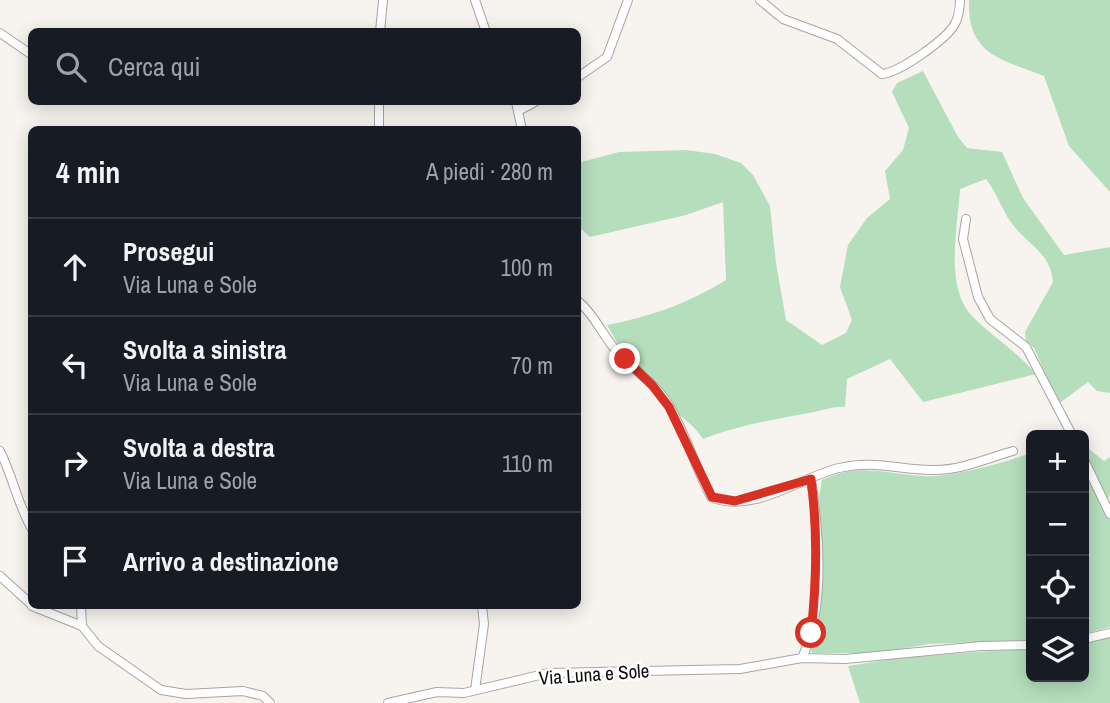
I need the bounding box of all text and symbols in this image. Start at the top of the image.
search box [28,28,581,105]
icon: search [52,48,90,86]
text: Cerca qui [108,49,200,84]
text: 4 min [56,152,120,192]
text: A piedi · 280 m [426,156,553,187]
text: Prosegui [123,234,214,269]
icon: ahead [56,248,94,286]
text: 100 m [501,252,553,283]
text: Via Luna e Sole [123,269,257,300]
text: Svolta a sinistra [123,332,287,367]
route end [609,343,640,374]
icon: left [56,346,94,384]
text: 70 m [511,350,553,381]
text: Via Luna e Sole [123,367,257,398]
text: Svolta a destra [123,430,275,465]
map controls [1026,430,1089,682]
button: + [1026,430,1089,493]
icon: right [56,444,94,482]
text: 110 m [502,448,553,479]
text: Via Luna e Sole [123,465,257,496]
button: − [1026,493,1089,556]
icon: arrive [56,542,94,580]
text: Arrivo a destinazione [123,544,339,579]
button: locate [1026,556,1089,619]
route start [795,617,826,648]
button: layers [1026,619,1089,682]
street label: Via Luna e Sole [538,657,650,691]

